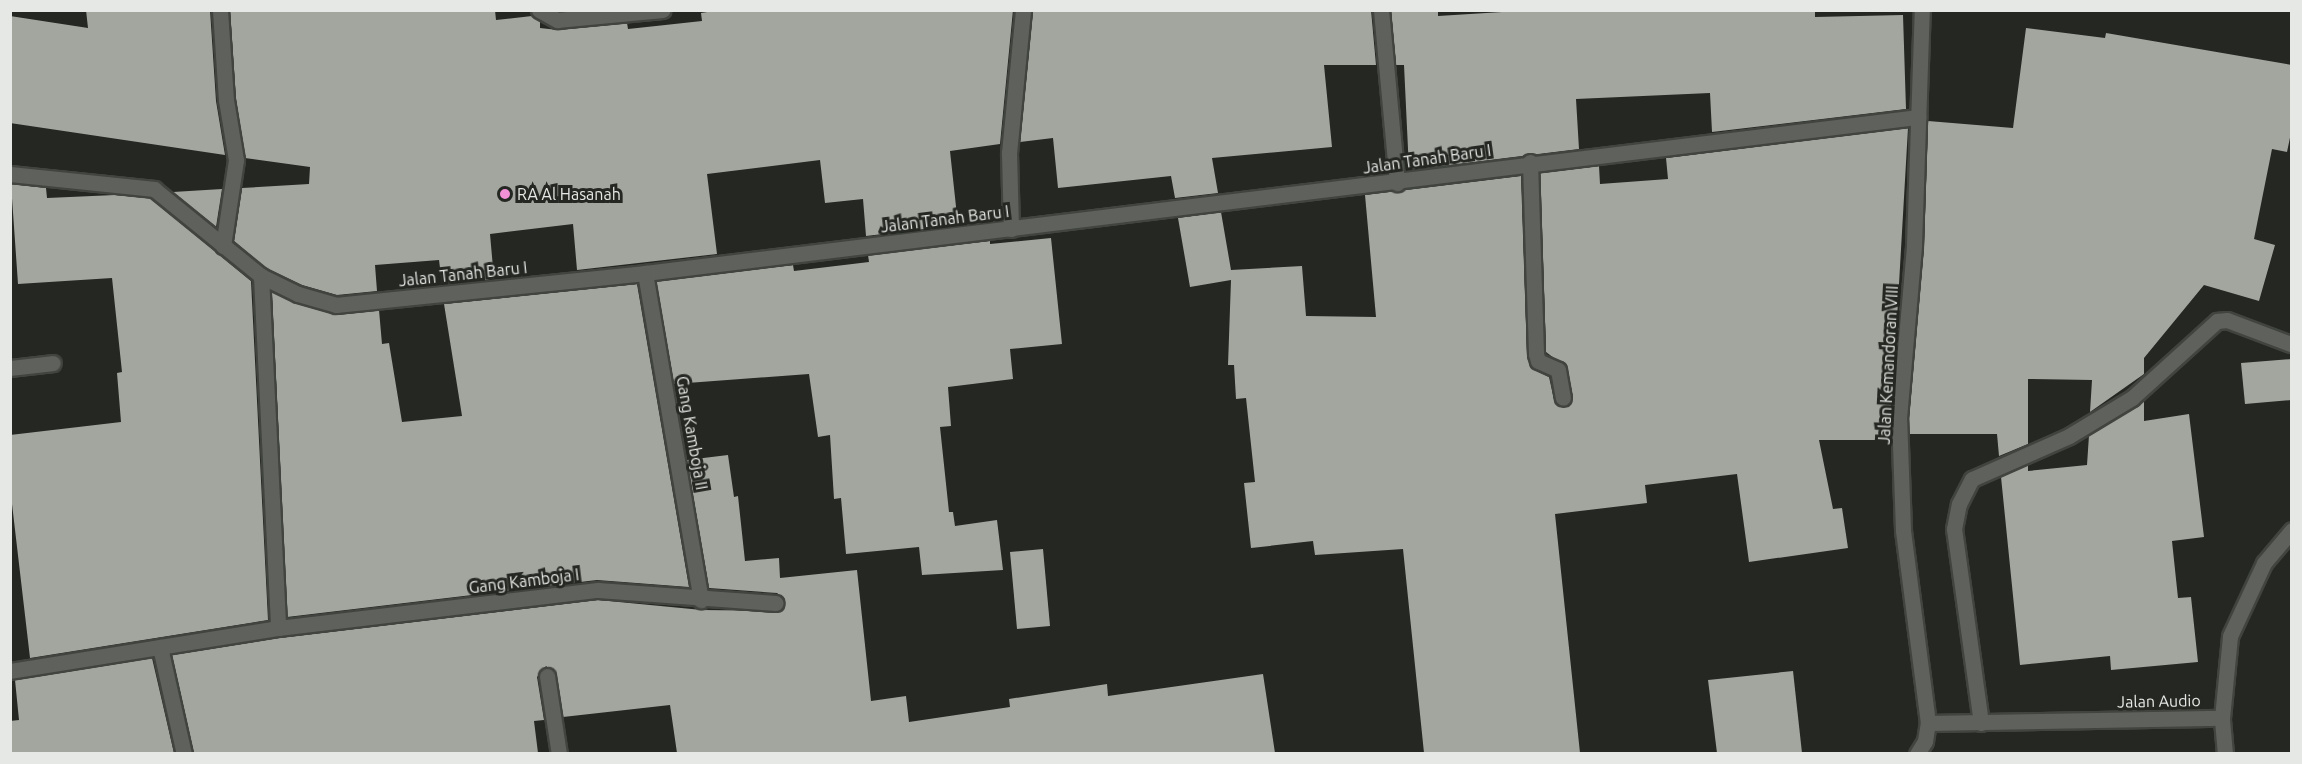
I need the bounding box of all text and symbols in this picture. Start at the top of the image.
street label: Jalan Tanah Baru I [1362,140,1492,178]
place label: RA Al Hasanah [517,184,621,204]
marker: RA Al Hasanah [498,187,512,201]
street label: Jalan Tanah Baru I [880,202,1010,236]
street label: Jalan Tanah Baru I [398,258,528,290]
street label: Jalan Kemandoran VIII [1874,285,1902,445]
street label: Gang Kamboja II [673,375,711,491]
street label: Gang Kamboja I [468,565,580,597]
street label: Jalan Audio [2117,691,2201,711]

